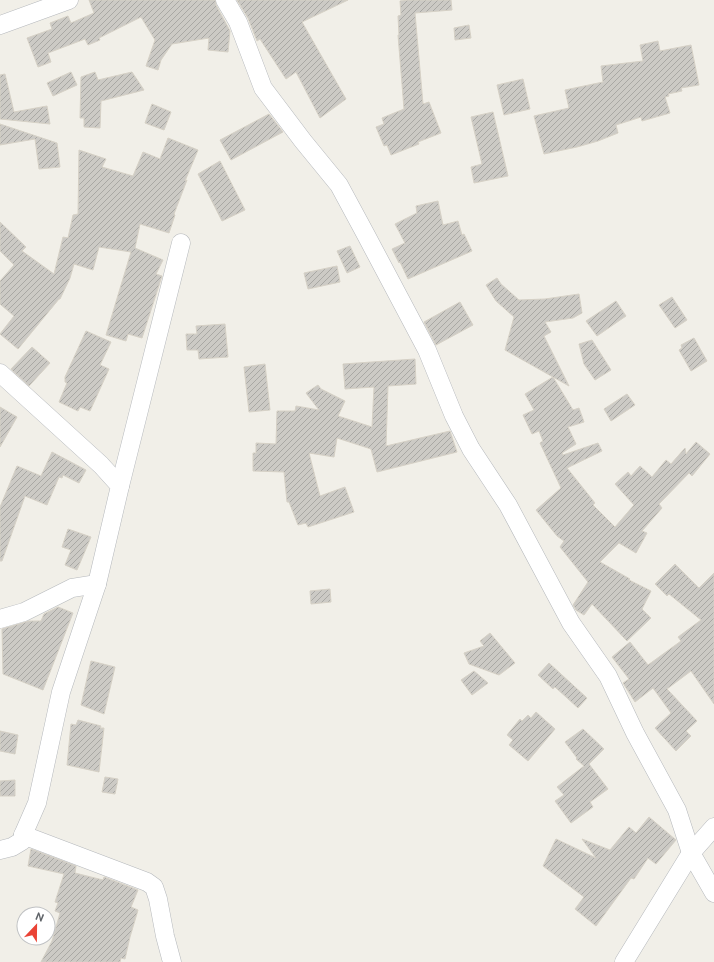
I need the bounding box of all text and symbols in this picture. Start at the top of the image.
north arrow [16,906,56,946]
text: N [34,910,46,924]

